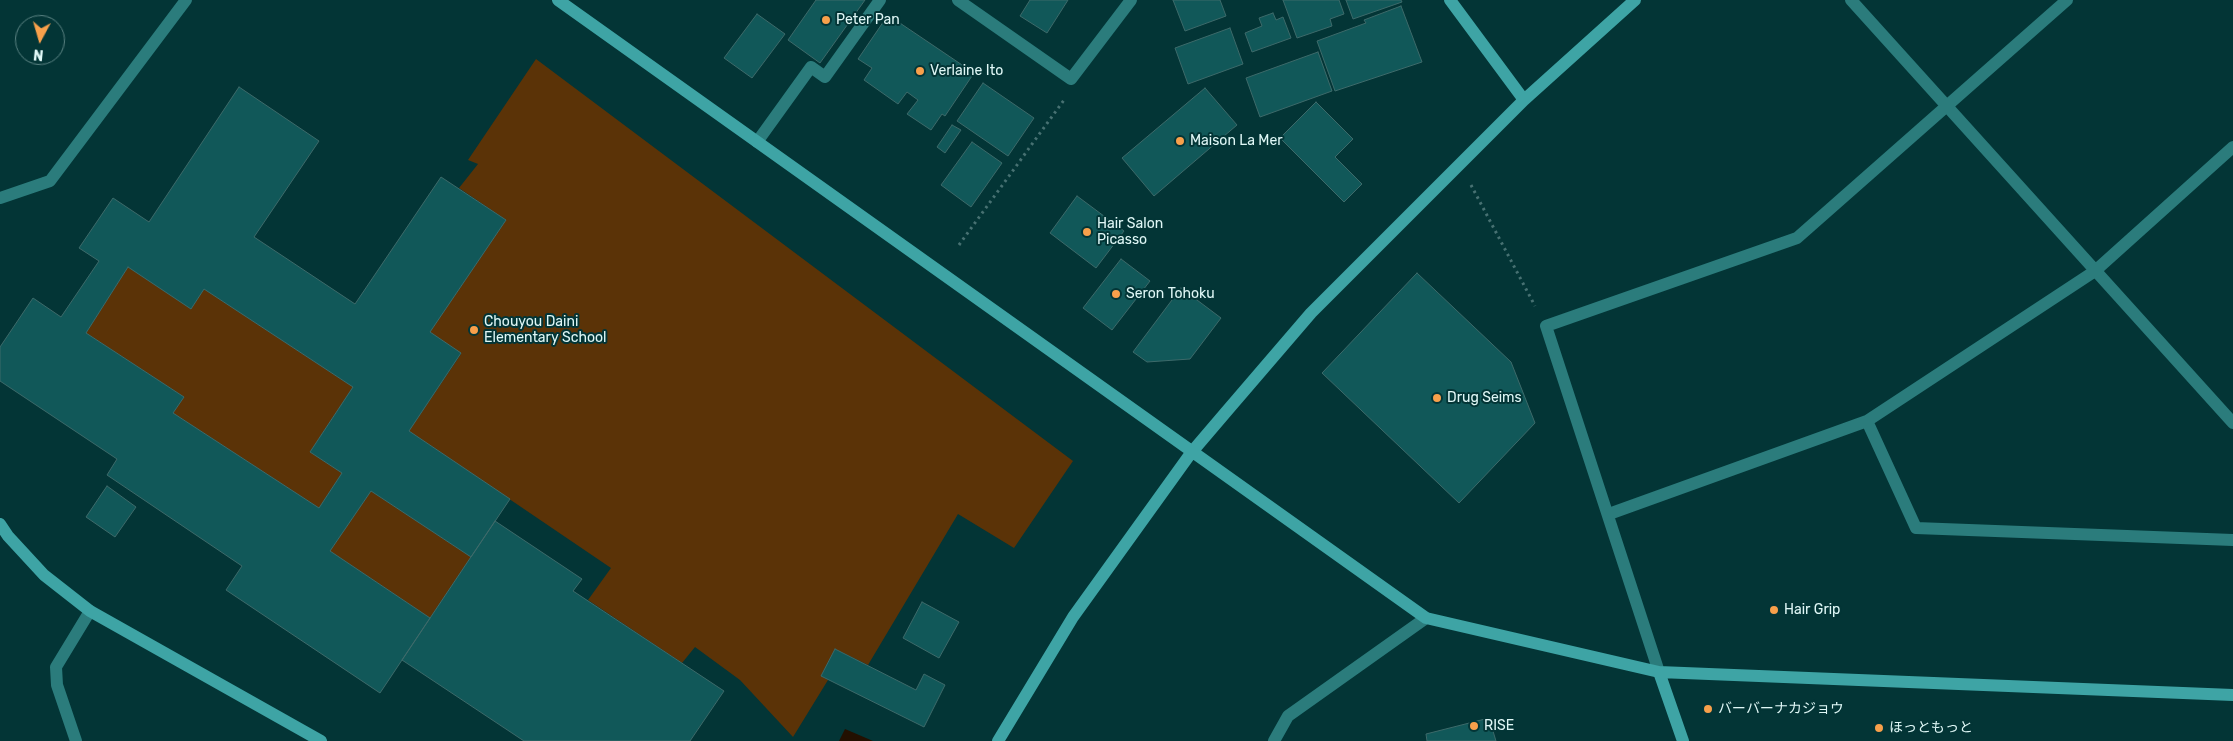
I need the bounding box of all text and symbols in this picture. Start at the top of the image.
place label: Peter Pan [836,12,900,28]
marker: Peter Pan [820,14,832,26]
north arrow [15,15,65,65]
text: N [33,45,44,63]
place label: Verlaine Ito [930,63,1003,79]
marker: Verlaine Ito [914,65,926,77]
place label: Maison La Mer [1190,133,1283,149]
marker: Maison La Mer [1174,135,1186,147]
place label: Hair Salon Picasso [1097,216,1163,248]
marker: Hair Salon Picasso [1081,226,1093,238]
place label: Seron Tohoku [1126,286,1215,302]
marker: Seron Tohoku [1110,288,1122,300]
place label: Chouyou Daini Elementary School [484,314,607,347]
marker: Chouyou Daini Elementary School [468,324,480,336]
place label: Drug Seims [1447,390,1522,406]
marker: Drug Seims [1431,392,1443,404]
place label: Hair Grip [1784,602,1840,618]
marker: Hair Grip [1768,604,1780,616]
place label: バーバーナカジョウ [1718,701,1844,717]
marker: バーバーナカジョウ [1702,703,1714,715]
place label: RISE [1484,718,1514,734]
marker: RISE [1468,720,1480,732]
place label: ほっともっと [1889,720,1973,736]
marker: ほっともっと [1873,722,1885,734]

